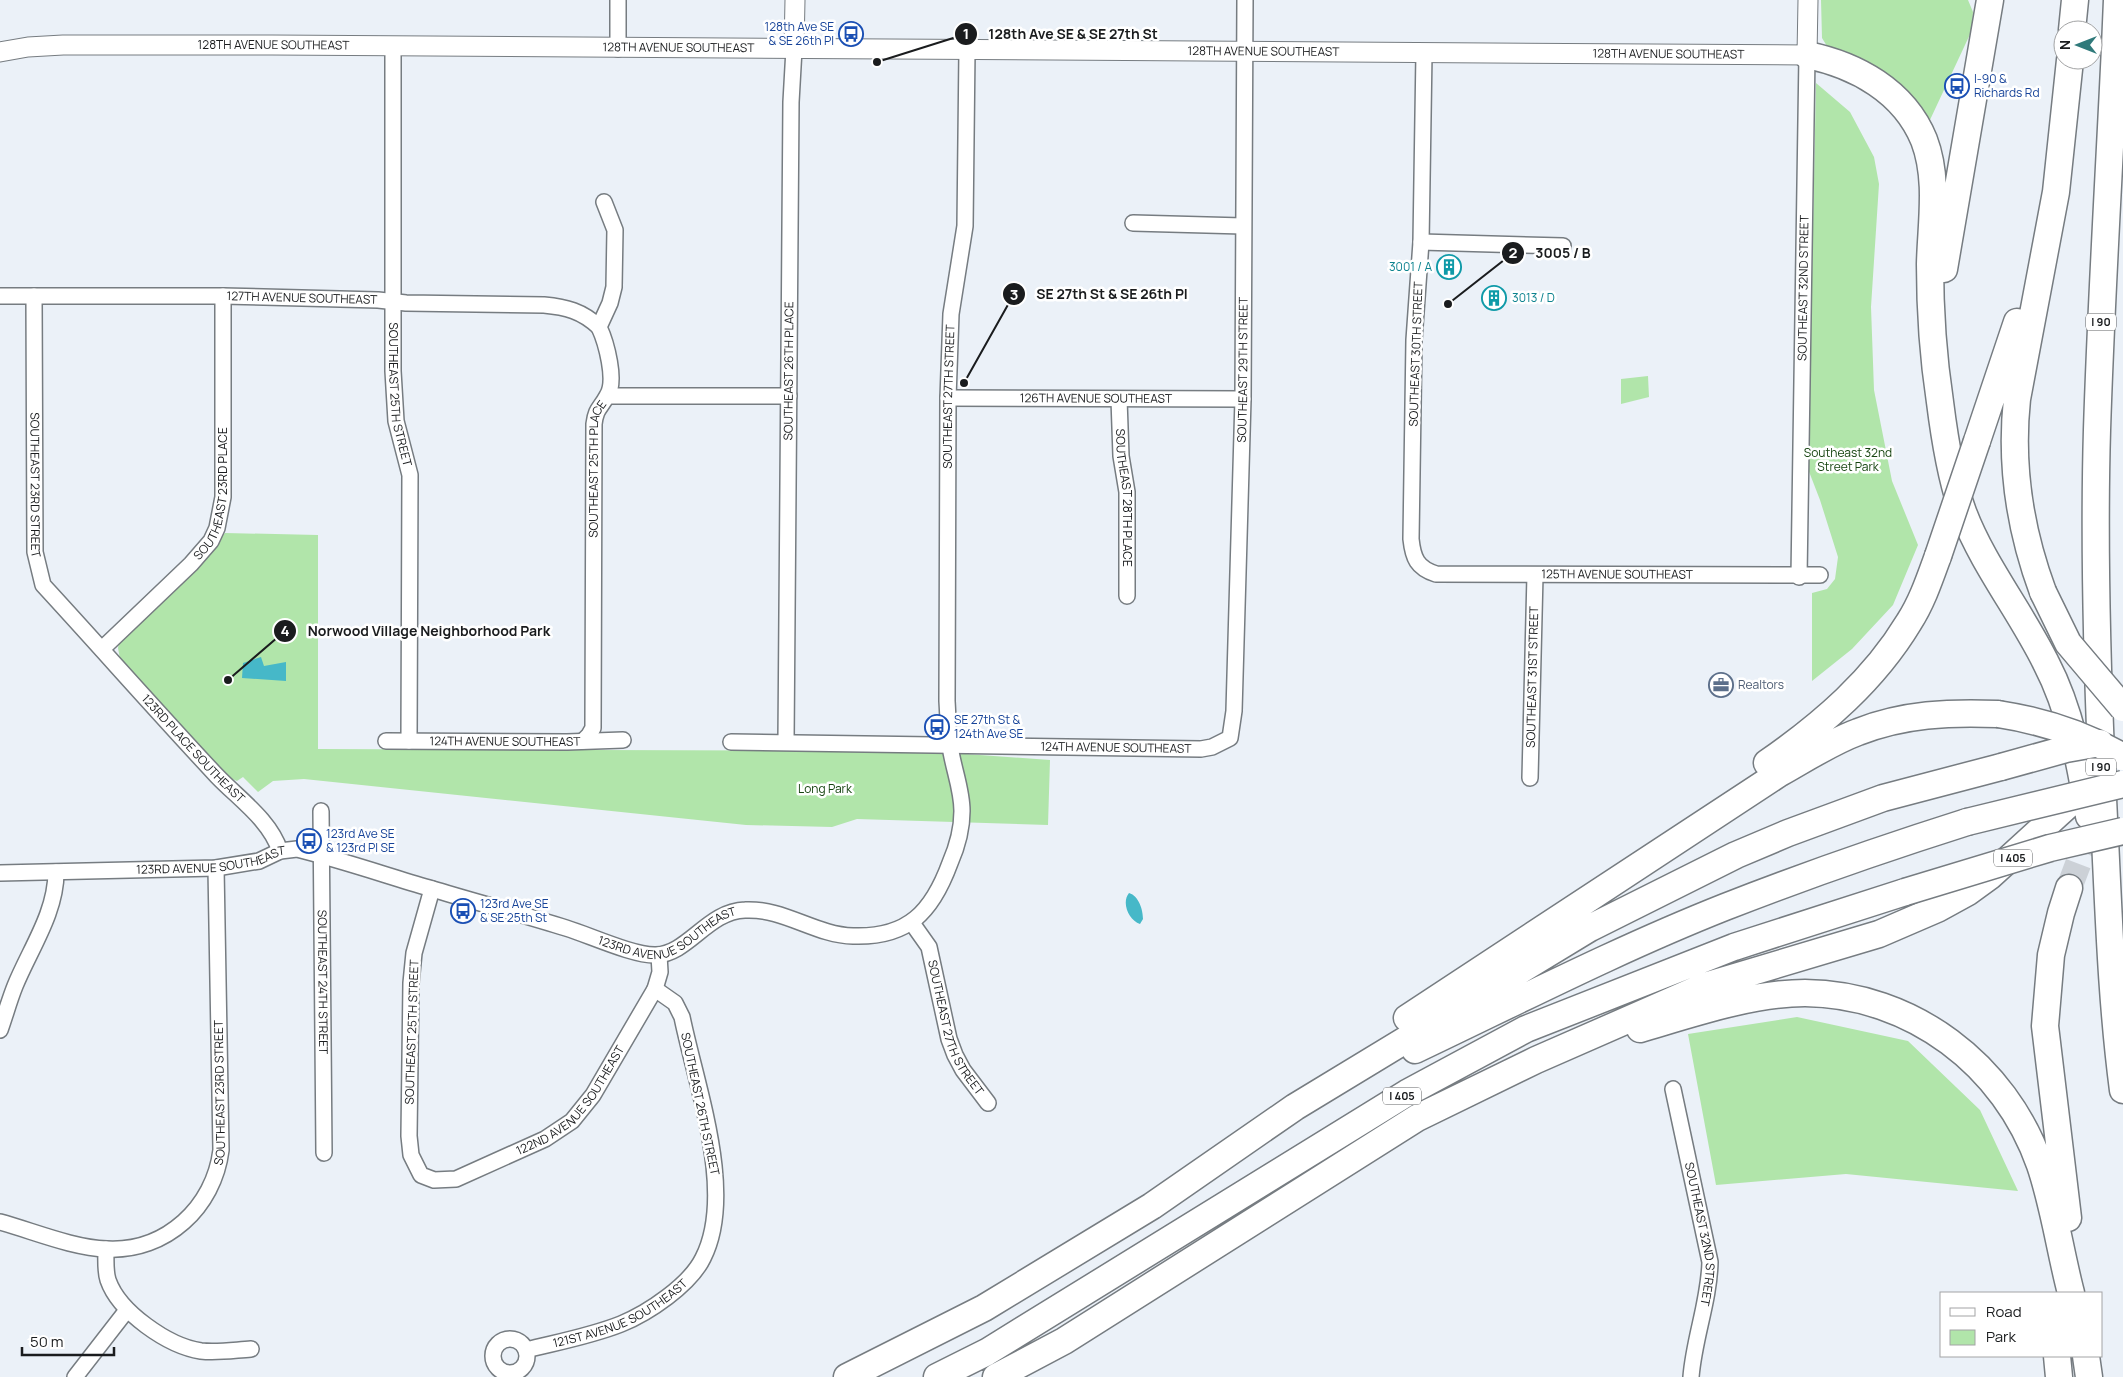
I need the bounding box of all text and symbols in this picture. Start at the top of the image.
place label: 128th Ave SE & SE 26th Pl [765,18,834,49]
callout: 128th Ave SE & SE 27th St [954,19,1168,48]
north arrow [2053,20,2103,70]
bus stop icon: 128th Ave SE & SE 26th Pl [838,21,864,47]
text: 1 [963,23,969,44]
text: 128th Ave SE & SE 27th St [988,24,1158,43]
street label: 128TH AVENUE SOUTHEAST [198,36,350,54]
street label: 128TH AVENUE SOUTHEAST [603,38,755,56]
text: N [2055,40,2074,50]
street label: 128TH AVENUE SOUTHEAST [1188,42,1340,60]
street label: 128TH AVENUE SOUTHEAST [1593,45,1745,63]
place label: I-90 & Richards Rd [1974,70,2040,101]
bus stop icon: I-90 & Richards Rd [1944,73,1970,99]
street label: SOUTHEAST 32ND STREET [1793,214,1813,361]
callout: 3005 / B [1500,238,1600,267]
text: 2 [1509,242,1518,263]
text: 3005 / B [1535,243,1591,262]
building icon: 3001 / A [1436,254,1462,280]
place label: 3001 / A [1389,258,1432,275]
callout: SE 27th St & SE 26th Pl [1001,280,1198,309]
street label: SOUTHEAST 30TH STREET [1404,280,1427,427]
text: 3 [1010,284,1018,305]
text: SE 27th St & SE 26th Pl [1036,284,1188,303]
building icon: 3013 / D [1481,285,1507,311]
street label: 127TH AVENUE SOUTHEAST [226,287,378,308]
place label: 3013 / D [1512,289,1555,306]
street label: SOUTHEAST 29TH STREET [1233,296,1252,443]
street label: SOUTHEAST 26TH PLACE [779,301,797,441]
road number: I 90 [2086,314,2116,331]
street label: SOUTHEAST 25TH STREET [385,322,417,469]
street label: SOUTHEAST 27TH STREET [939,323,959,469]
street label: 126TH AVENUE SOUTHEAST [1020,389,1173,407]
street label: SOUTHEAST 25TH PLACE [585,396,610,538]
street label: SOUTHEAST 23RD STREET [26,412,45,560]
street label: SOUTHEAST 23RD PLACE [189,427,231,563]
street label: SOUTHEAST 28TH PLACE [1112,428,1136,567]
park label: Southeast 32nd Street Park [1804,444,1892,475]
street label: 125TH AVENUE SOUTHEAST [1541,565,1694,583]
street label: SOUTHEAST 31ST STREET [1522,605,1542,748]
callout: Norwood Village Neighborhood Park [273,616,560,645]
text: 4 [280,620,290,641]
text: Norwood Village Neighborhood Park [308,621,551,640]
office icon: Realtors [1708,672,1734,698]
place label: Realtors [1738,676,1784,693]
street label: 123RD PLACE SOUTHEAST [138,690,249,807]
place label: SE 27th St & 124th Ave SE [954,711,1023,742]
bus stop icon: SE 27th St & 124th Ave SE [924,714,950,740]
street label: 124TH AVENUE SOUTHEAST [429,732,582,750]
street label: 124TH AVENUE SOUTHEAST [1040,738,1192,757]
road number: I 90 [2086,759,2116,776]
park label: Long Park [798,780,853,797]
place label: 123rd Ave SE & 123rd Pl SE [326,825,395,856]
bus stop icon: 123rd Ave SE & 123rd Pl SE [296,828,322,854]
street label: 123RD AVENUE SOUTHEAST [136,841,287,878]
road number: I 405 [1994,850,2032,866]
place label: 123rd Ave SE & SE 25th St [480,895,549,926]
bus stop icon: 123rd Ave SE & SE 25th St [450,898,476,924]
street label: 123RD AVENUE SOUTHEAST [596,902,739,963]
street label: SOUTHEAST 24TH STREET [314,910,332,1055]
street label: SOUTHEAST 25TH STREET [400,958,423,1105]
street label: SOUTHEAST 27TH STREET [924,958,989,1099]
street label: SOUTHEAST 23RD STREET [209,1019,229,1167]
street label: SOUTHEAST 26TH STREET [677,1031,724,1178]
street label: 122ND AVENUE SOUTHEAST [513,1042,628,1159]
road number: I 405 [1383,1088,1421,1104]
street label: SOUTHEAST 32ND STREET [1681,1160,1719,1308]
street label: 121ST AVENUE SOUTHEAST [551,1274,692,1351]
legend [1940,1292,2103,1357]
text: Road [1986,1301,2022,1322]
scale bar [22,1324,115,1356]
text: Park [1986,1326,2016,1347]
text: 50 m [30,1331,64,1352]

